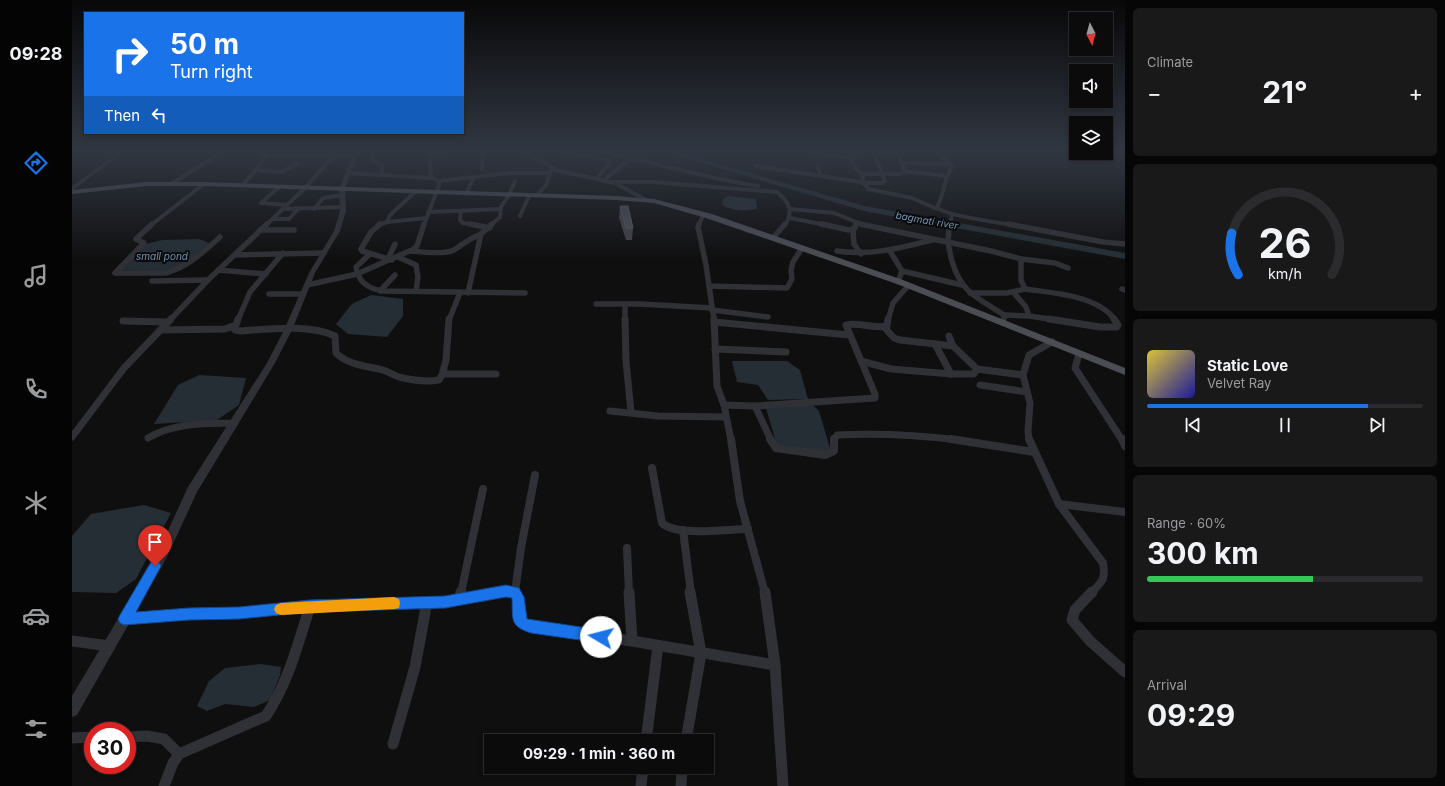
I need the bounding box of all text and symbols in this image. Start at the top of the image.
north arrow [1069,12,1113,56]
map controls [1069,12,1113,160]
text: 50 m [170,27,239,61]
icon: right [104,28,156,80]
text: 09:28 [10,43,62,64]
text: Climate [1147,54,1193,70]
text: Turn right [170,61,253,82]
button: sound [1069,64,1113,108]
text: 21° [1262,74,1308,110]
text: − [1147,80,1162,106]
text: + [1408,80,1423,106]
icon: left [148,104,170,126]
text: Then [104,106,140,125]
button: layers [1069,116,1113,160]
icon: directions [22,149,50,177]
water label: bagmati river [895,209,959,231]
text: 26 [1258,218,1312,268]
water label: small pond [136,250,189,262]
icon: music [22,262,50,290]
text: km/h [1268,265,1302,282]
text: Static Love [1207,356,1288,375]
icon: phone [22,375,50,403]
text: Velvet Ray [1207,375,1271,391]
icon: previous [1182,414,1204,436]
icon: pause [1274,414,1296,436]
icon: next [1366,414,1388,436]
icon: climate [22,489,50,517]
text: Range · 60% [1147,515,1226,531]
pin [138,525,172,566]
icon: arrive [144,531,166,553]
text: 300 km [1147,535,1259,571]
icon: car [22,602,50,630]
position arrow [580,616,622,658]
text: Arrival [1147,677,1187,693]
text: 09:29 [1147,697,1235,733]
icon: filters [22,715,50,743]
speed limit sign: 30 [84,722,136,774]
text: 09:29 · 1 min · 360 m [523,744,675,763]

